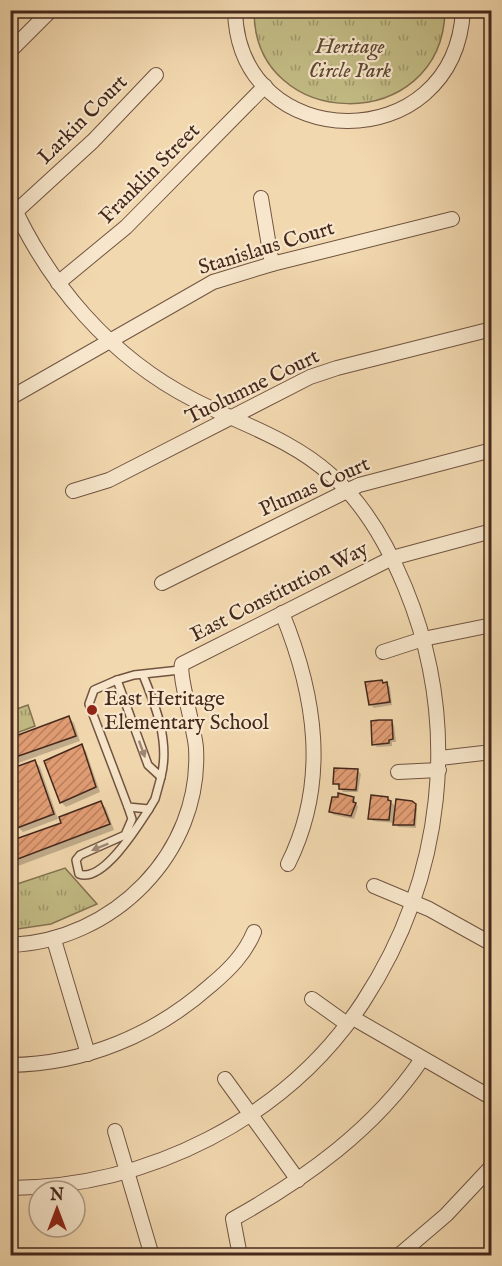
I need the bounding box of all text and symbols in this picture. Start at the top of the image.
park label: Heritage Circle Park [309,34,392,85]
street label: Larkin Court [32,69,134,171]
street label: Franklin Street [94,118,206,230]
street label: Stanislaus Court [195,215,338,282]
street label: Tuolumne Court [181,343,324,431]
street label: Plumas Court [255,451,374,524]
street label: East Constitution Way [186,535,374,649]
place label: East Heritage Elementary School [104,686,269,737]
marker: East Heritage Elementary School [85,703,99,717]
one-way arrow [138,741,148,759]
one-way arrow [91,842,109,852]
north arrow [27,1179,87,1239]
text: N [49,1186,64,1206]

